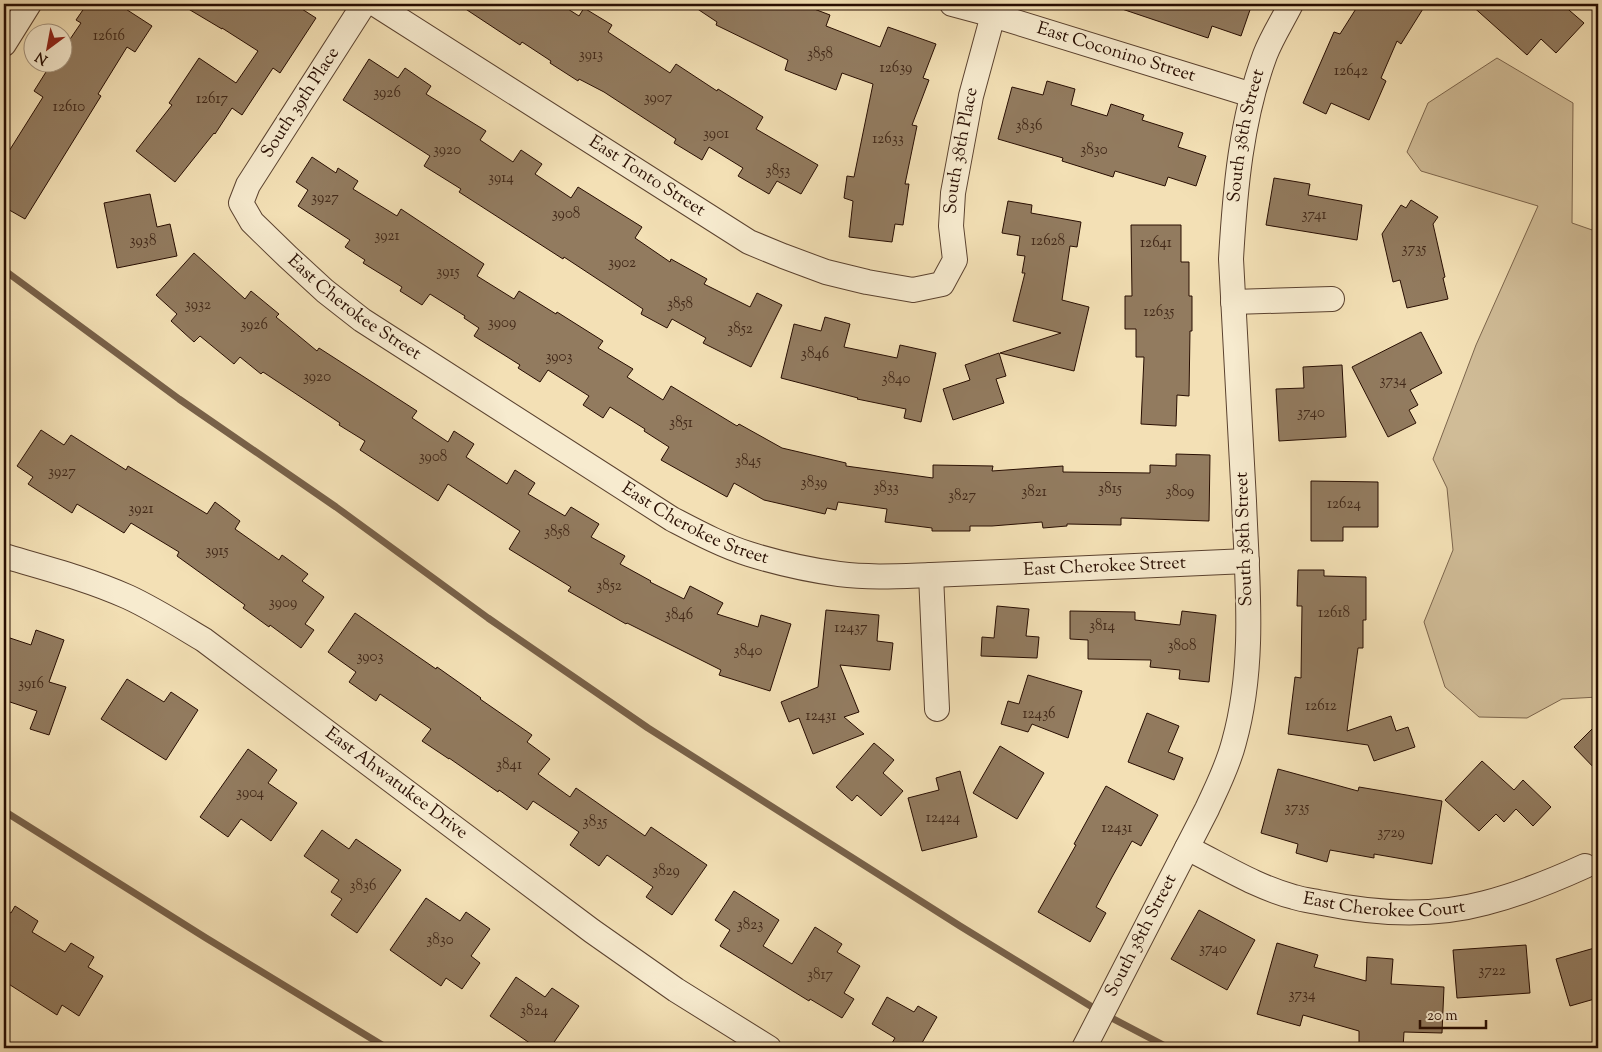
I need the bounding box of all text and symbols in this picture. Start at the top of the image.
street label: East Coconino Street [1033,16,1198,90]
north arrow [22,22,72,72]
house number: 12616 [93,26,125,47]
street label: South 39th Place [255,42,347,164]
house number: 3858 [807,44,833,65]
house number: 3913 [579,45,603,66]
text: N [32,46,52,69]
house number: 12639 [880,58,912,79]
house number: 12642 [1334,61,1368,82]
street label: South 38th Street [1222,66,1272,204]
house number: 3926 [373,83,401,104]
street label: South 38th Place [939,85,986,215]
house number: 3907 [644,88,673,109]
house number: 12617 [196,89,229,110]
house number: 12610 [53,97,85,118]
house number: 3836 [1016,116,1042,137]
house number: 3901 [703,124,729,145]
house number: 12633 [872,129,904,150]
street label: East Tonto Street [583,130,710,224]
house number: 3920 [433,140,461,161]
house number: 3830 [1080,140,1108,161]
house number: 3853 [766,161,790,182]
house number: 3914 [488,168,514,189]
house number: 3927 [311,188,339,209]
house number: 3908 [552,204,580,225]
house number: 3741 [1301,205,1327,226]
house number: 3921 [374,226,400,247]
house number: 3938 [130,231,156,252]
house number: 12628 [1031,231,1065,252]
house number: 12641 [1140,233,1172,254]
house number: 3735 [1402,239,1426,260]
street label: East Cherokee Street [281,249,426,367]
house number: 3902 [608,253,636,274]
house number: 3915 [436,262,460,283]
house number: 3858 [667,294,693,315]
house number: 3932 [185,295,211,316]
house number: 12635 [1144,302,1174,323]
house number: 3909 [488,313,516,334]
house number: 3926 [240,315,268,336]
house number: 3852 [727,319,753,340]
house number: 3846 [801,344,829,365]
house number: 3903 [545,347,573,368]
house number: 3920 [303,367,331,388]
house number: 3840 [882,369,910,390]
house number: 3734 [1379,371,1407,392]
house number: 3740 [1297,403,1325,424]
house number: 3851 [669,413,693,434]
house number: 3908 [419,447,447,468]
house number: 3845 [735,451,761,472]
house number: 3927 [48,462,76,483]
street label: South 38th Street [1230,471,1260,607]
house number: 3839 [801,473,827,494]
street label: East Cherokee Street [616,476,771,572]
house number: 3833 [873,478,899,499]
house number: 3815 [1098,479,1122,500]
house number: 3821 [1021,482,1047,503]
house number: 3809 [1166,482,1194,503]
house number: 3827 [948,486,976,507]
house number: 12624 [1327,494,1361,515]
house number: 3921 [128,499,154,520]
house number: 3858 [544,522,570,543]
house number: 3915 [205,541,229,562]
street label: East Cherokee Street [1023,551,1186,584]
house number: 3852 [596,576,622,597]
house number: 3909 [269,593,297,614]
house number: 12618 [1318,603,1350,624]
house number: 3846 [665,605,693,626]
house number: 3814 [1089,616,1116,637]
house number: 12437 [834,618,868,639]
house number: 3808 [1168,636,1197,657]
house number: 3840 [734,641,762,662]
house number: 3903 [356,647,384,668]
house number: 3916 [18,674,44,695]
house number: 12612 [1305,696,1337,717]
house number: 12436 [1022,704,1056,725]
house number: 12431 [806,706,836,727]
street label: East Ahwatukee Drive [319,722,473,846]
house number: 3841 [496,755,522,776]
house number: 3904 [236,783,264,804]
house number: 3735 [1285,798,1309,819]
house number: 12424 [926,808,961,829]
house number: 3835 [583,812,607,833]
house number: 12431 [1102,818,1132,839]
house number: 3729 [1377,823,1405,844]
house number: 3829 [652,861,680,882]
street label: South 38th Street [1099,870,1184,1002]
house number: 3836 [350,876,376,897]
street label: East Cherokee Court [1301,887,1467,925]
house number: 3823 [737,915,763,936]
house number: 3830 [426,930,454,951]
house number: 3740 [1199,939,1227,960]
house number: 3722 [1478,961,1506,982]
house number: 3817 [807,965,834,986]
house number: 3734 [1288,985,1316,1006]
scale bar [1420,997,1486,1029]
house number: 3824 [520,1001,548,1022]
text: 20 m [1427,1006,1458,1027]

